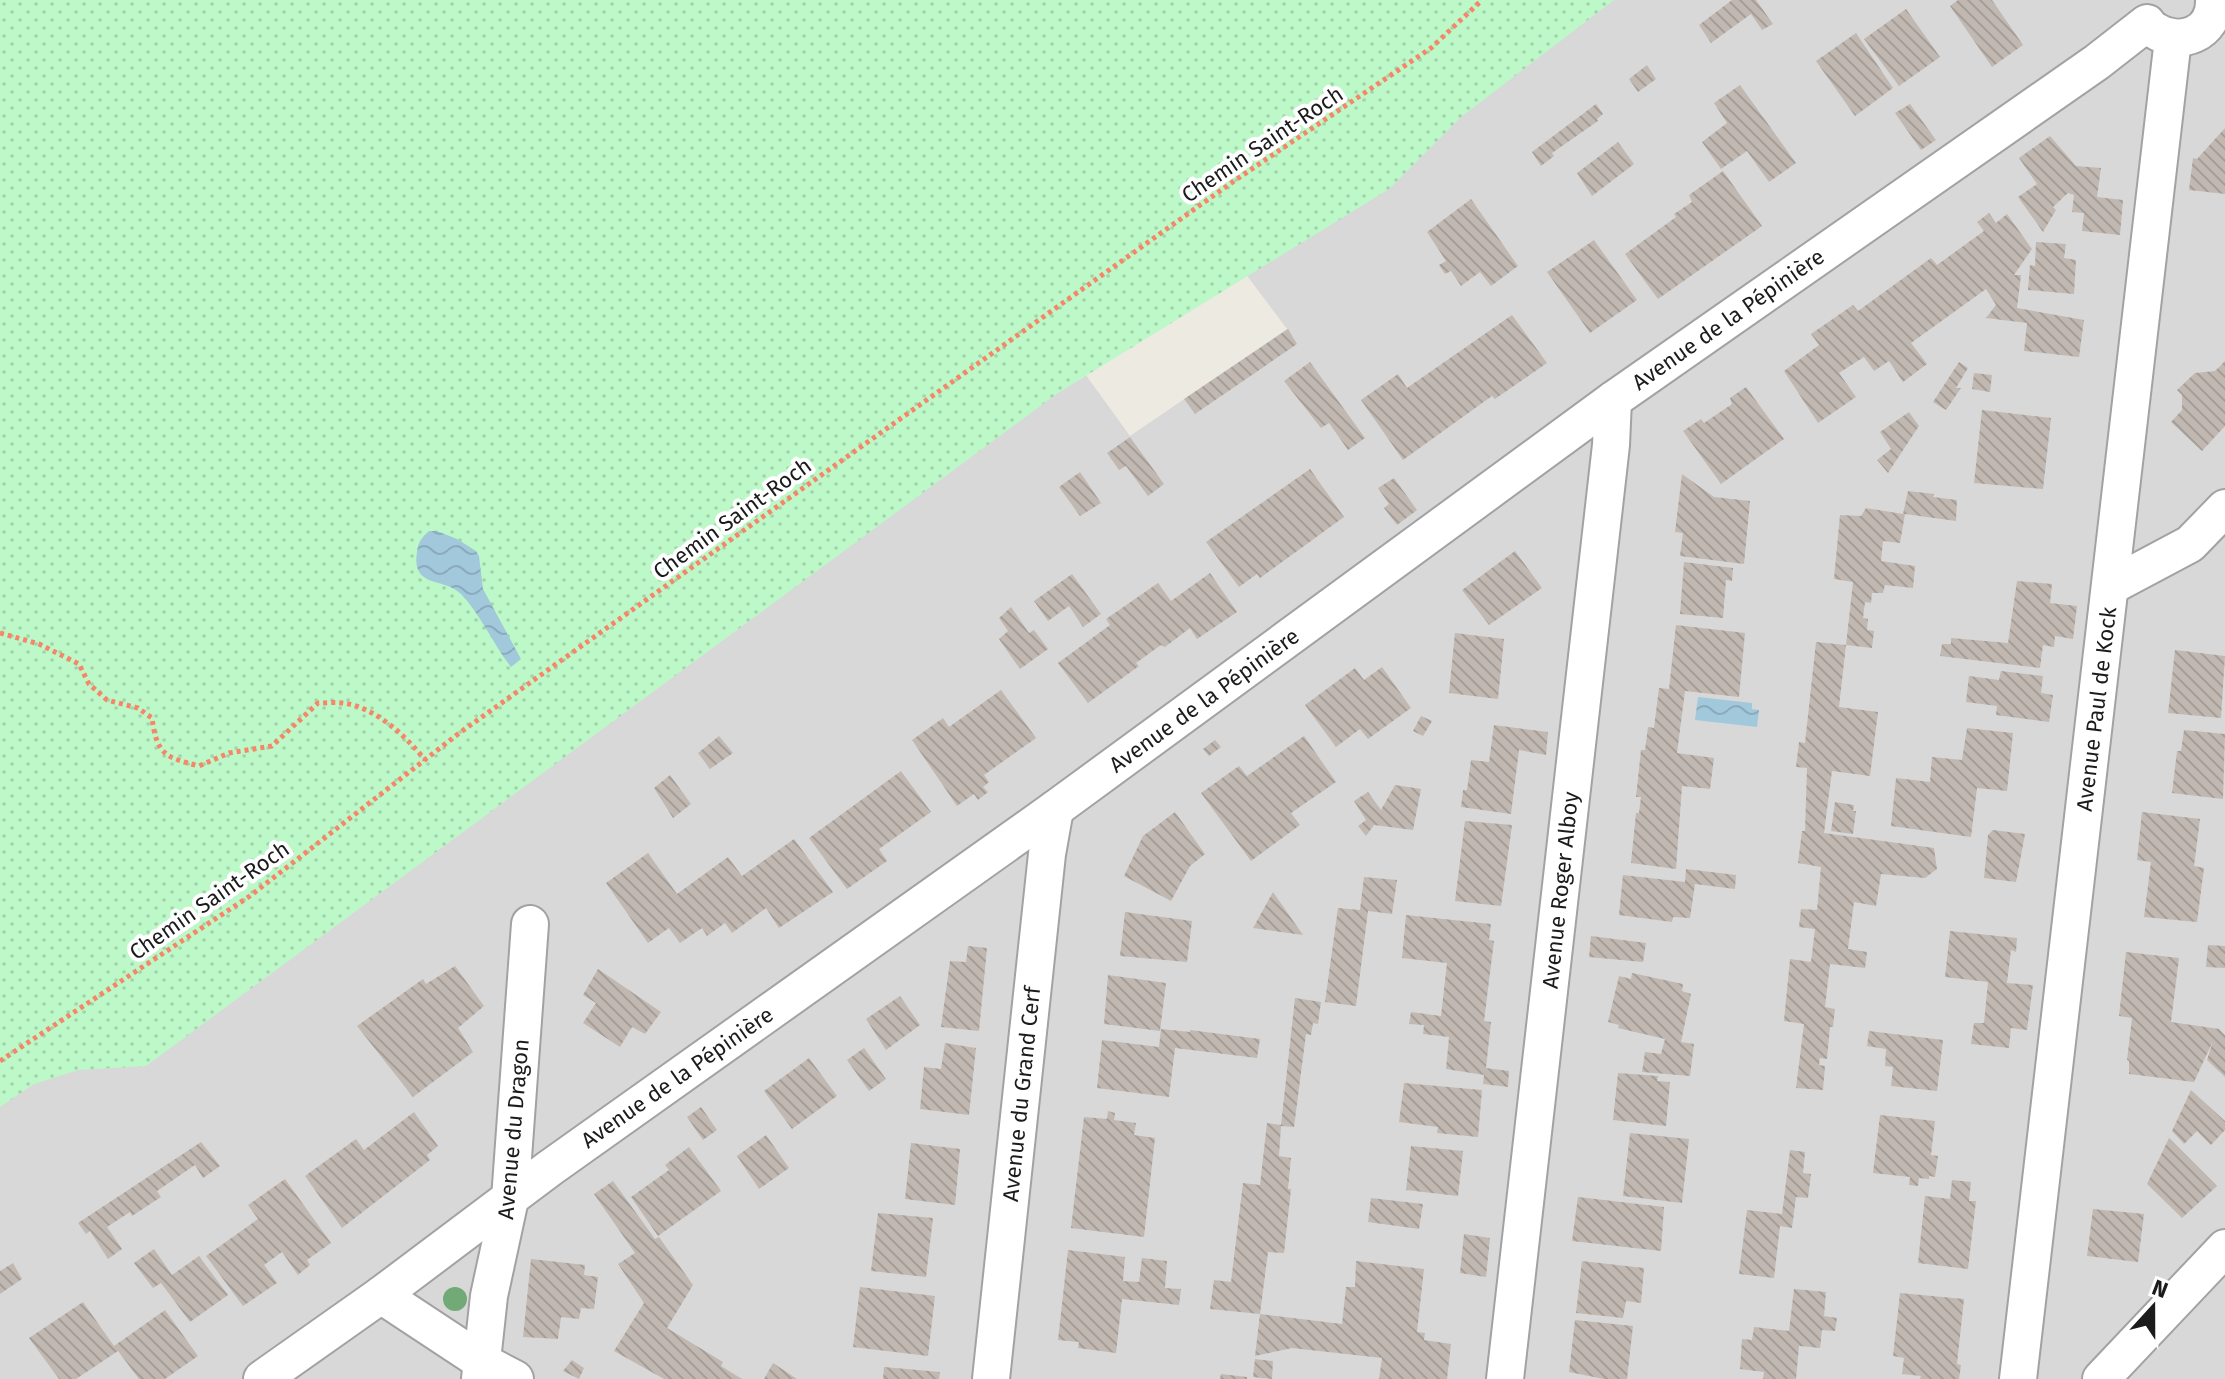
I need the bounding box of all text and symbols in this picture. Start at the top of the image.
street label: Chemin Saint-Roch [1176,80,1348,208]
street label: Avenue de la Pépinière [1627,243,1830,396]
street label: Chemin Saint-Roch [648,452,817,585]
street label: Avenue Paul de Kock [2071,605,2123,813]
street label: Avenue de la Pépinière [1104,622,1305,778]
street label: Avenue Roger Alboy [1537,790,1584,990]
street label: Chemin Saint-Roch [124,835,294,966]
street label: Avenue du Grand Cerf [997,984,1046,1203]
street label: Avenue de la Pépinière [576,1001,779,1154]
street label: Avenue du Dragon [492,1038,535,1220]
north arrow [2113,1267,2193,1347]
text: N [2148,1274,2172,1304]

